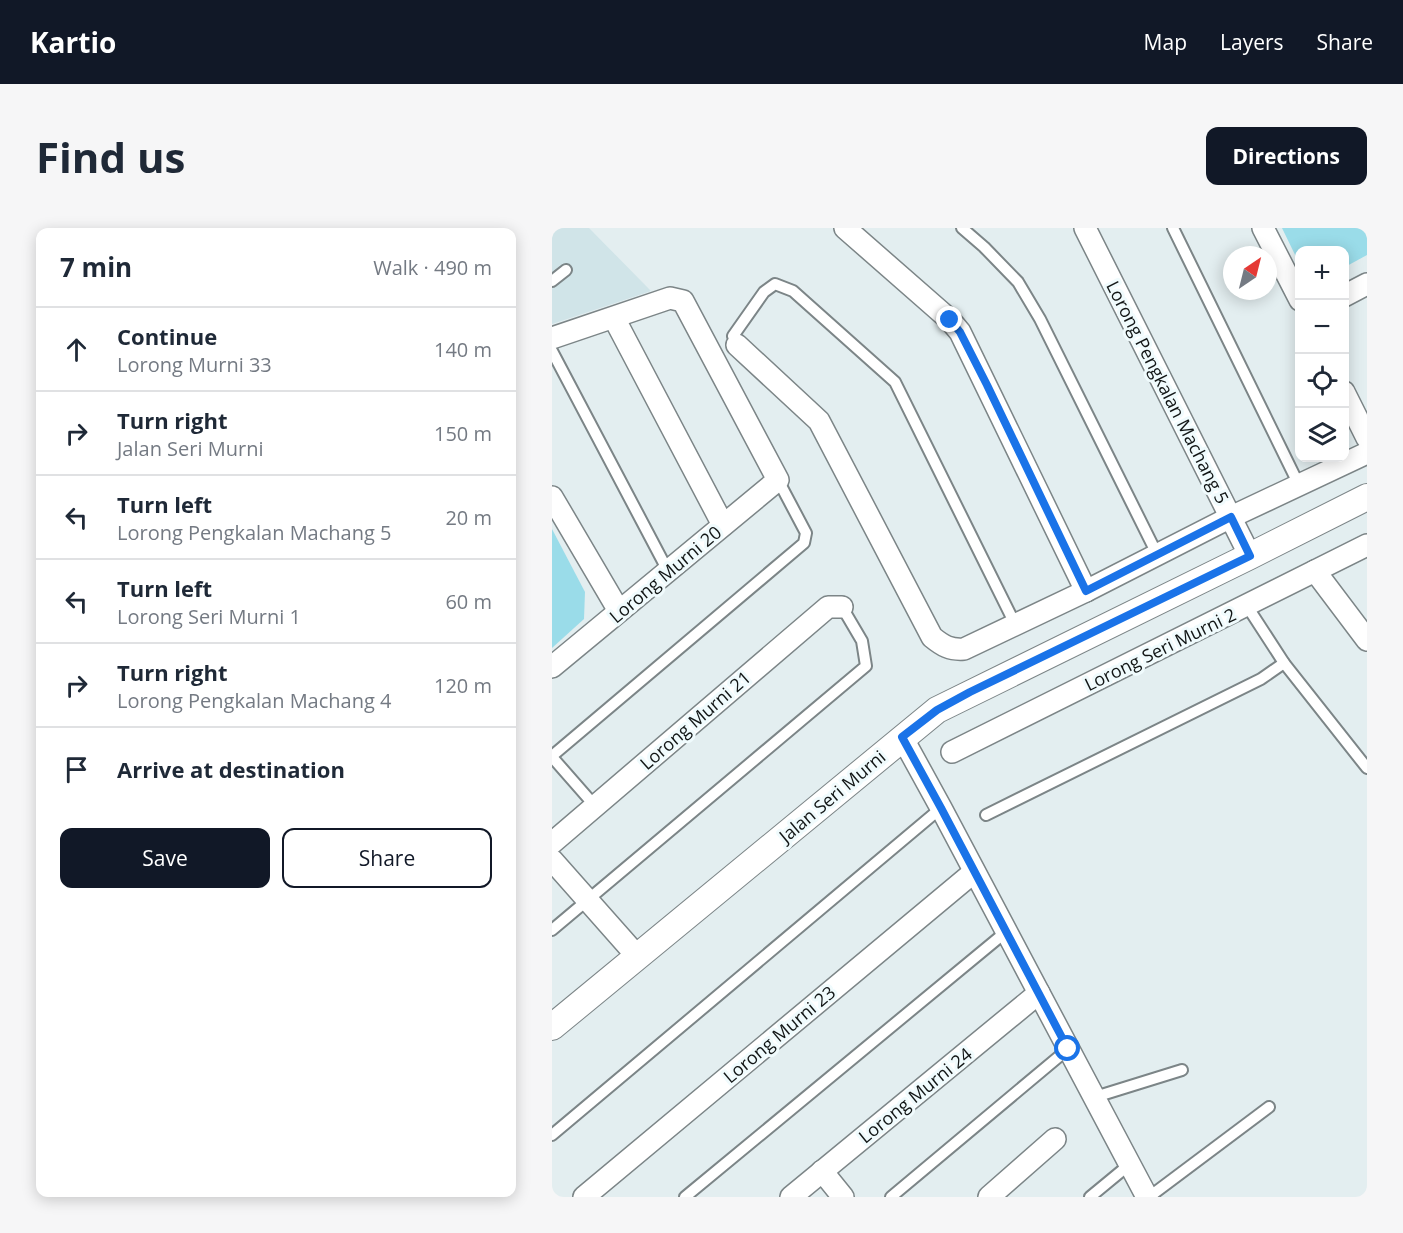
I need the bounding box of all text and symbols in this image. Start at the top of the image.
text: Kartio [30,23,116,61]
text: Map [1144,28,1187,56]
text: Layers [1220,28,1284,56]
text: Share [1317,28,1373,56]
button: Directions [1206,127,1367,185]
text: Find us [36,128,185,185]
north arrow [1223,246,1277,300]
map controls [1295,246,1349,462]
button: + [1295,246,1349,300]
text: 7 min [60,249,132,285]
text: Walk · 490 m [373,254,492,281]
street label: Lorong Pengkalan Machang 5 [1101,277,1235,507]
button: − [1295,300,1349,354]
route end [936,306,962,332]
text: Continue [117,321,217,351]
icon: ahead [60,333,93,366]
text: 140 m [434,336,492,363]
text: Lorong Murni 33 [117,351,272,378]
button: locate [1295,354,1349,408]
text: Turn right [117,405,228,435]
button: layers [1295,408,1349,462]
icon: right [60,417,93,450]
text: 150 m [434,420,492,447]
text: Jalan Seri Murni [117,435,263,462]
text: Turn left [117,489,212,519]
icon: left [60,501,93,534]
text: 20 m [445,504,492,531]
text: Lorong Pengkalan Machang 5 [117,519,391,546]
street label: Lorong Murni 20 [604,520,726,628]
text: Turn left [117,573,212,603]
icon: left [60,585,93,618]
text: 60 m [445,588,492,615]
street label: Lorong Seri Murni 2 [1080,602,1240,696]
text: Lorong Seri Murni 1 [117,603,301,630]
text: Turn right [117,657,228,687]
street label: Lorong Murni 21 [635,665,755,775]
icon: right [60,669,93,702]
text: 120 m [434,672,492,699]
text: Lorong Pengkalan Machang 4 [117,687,391,714]
street label: Jalan Seri Murni [772,744,890,849]
icon: arrive [60,753,93,786]
text: Arrive at destination [117,754,345,784]
button: Save [60,828,270,888]
button: Share [282,828,492,888]
street label: Lorong Murni 23 [718,980,840,1088]
route start [1054,1035,1080,1061]
street label: Lorong Murni 24 [853,1042,977,1148]

